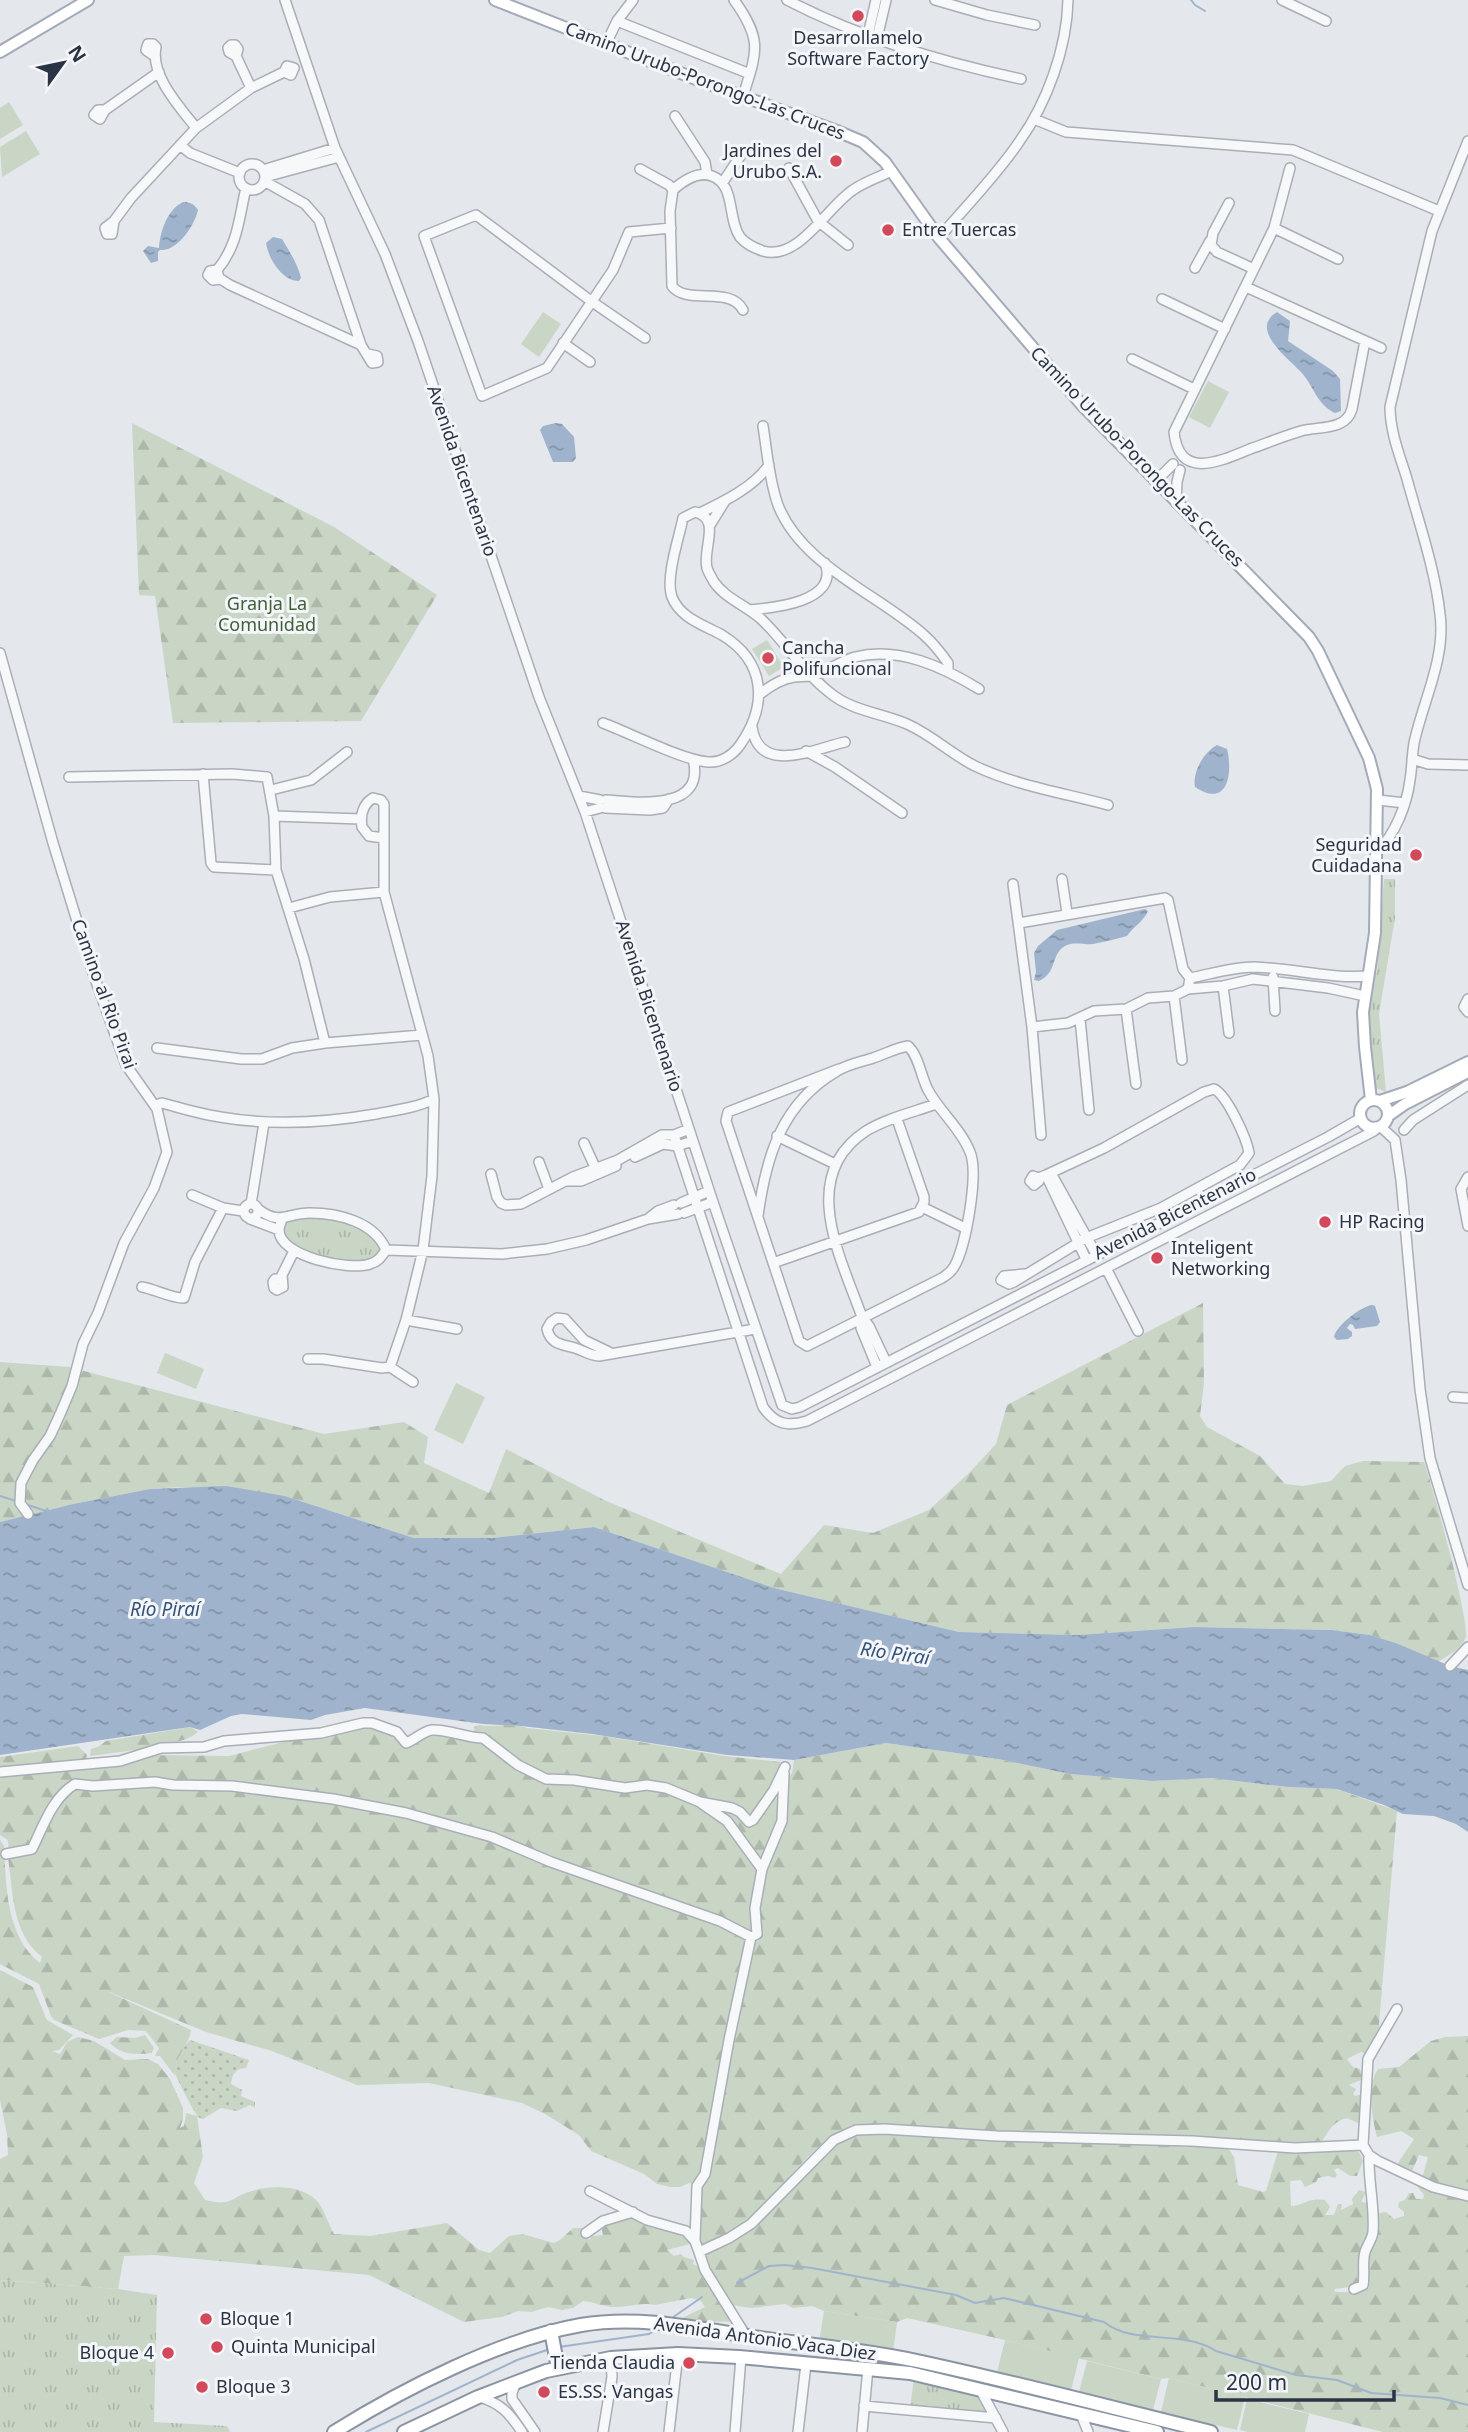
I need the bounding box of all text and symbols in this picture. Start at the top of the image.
marker: Desarrollamelo Software Factory [850,8,866,24]
street label: Camino Urubo-Porongo-Las Cruces [562,15,849,145]
place label: Desarrollamelo Software Factory [787,25,930,70]
north arrow [28,28,98,98]
text: N [62,40,92,67]
place label: Jardines del Urubo S.A. [722,138,822,183]
marker: Jardines del Urubo S.A. [828,153,844,169]
place label: Entre Tuercas [902,217,1016,241]
marker: Entre Tuercas [880,222,896,238]
street label: Camino Urubo-Porongo-Las Cruces [1026,341,1250,572]
street label: Avenida Bicentenario [422,382,504,559]
park label: Granja La Comunidad [218,591,316,636]
place label: Cancha Polifuncional [782,635,892,680]
marker: Cancha Polifuncional [760,650,776,666]
place label: Seguridad Cuidadana [1311,832,1402,877]
marker: Seguridad Cuidadana [1408,847,1424,863]
street label: Camino al Rio Pirai [67,915,143,1072]
street label: Avenida Bicentenario [611,917,689,1095]
street label: Avenida Bicentenario [1089,1162,1260,1265]
place label: HP Racing [1339,1209,1425,1233]
marker: HP Racing [1317,1214,1333,1230]
place label: Inteligent Networking [1171,1235,1270,1280]
marker: Inteligent Networking [1149,1250,1165,1266]
water label: Río Piraí [130,1596,202,1622]
water label: Río Piraí [859,1635,934,1671]
place label: Bloque 1 [220,2306,295,2330]
marker: Bloque 1 [198,2311,214,2327]
street label: Avenida Antonio Vaca Diez [653,2311,878,2365]
place label: Quinta Municipal [231,2334,376,2358]
marker: Quinta Municipal [209,2339,225,2355]
place label: Bloque 4 [79,2340,154,2364]
marker: Bloque 4 [160,2345,176,2361]
place label: Tienda Claudia [550,2350,675,2374]
marker: Tienda Claudia [681,2355,697,2371]
scale bar [1216,2358,1394,2402]
text: 200 m [1226,2368,1287,2396]
place label: Bloque 3 [216,2374,291,2398]
marker: Bloque 3 [194,2379,210,2395]
place label: ES.SS. Vangas [558,2379,673,2403]
marker: ES.SS. Vangas [536,2384,552,2400]

